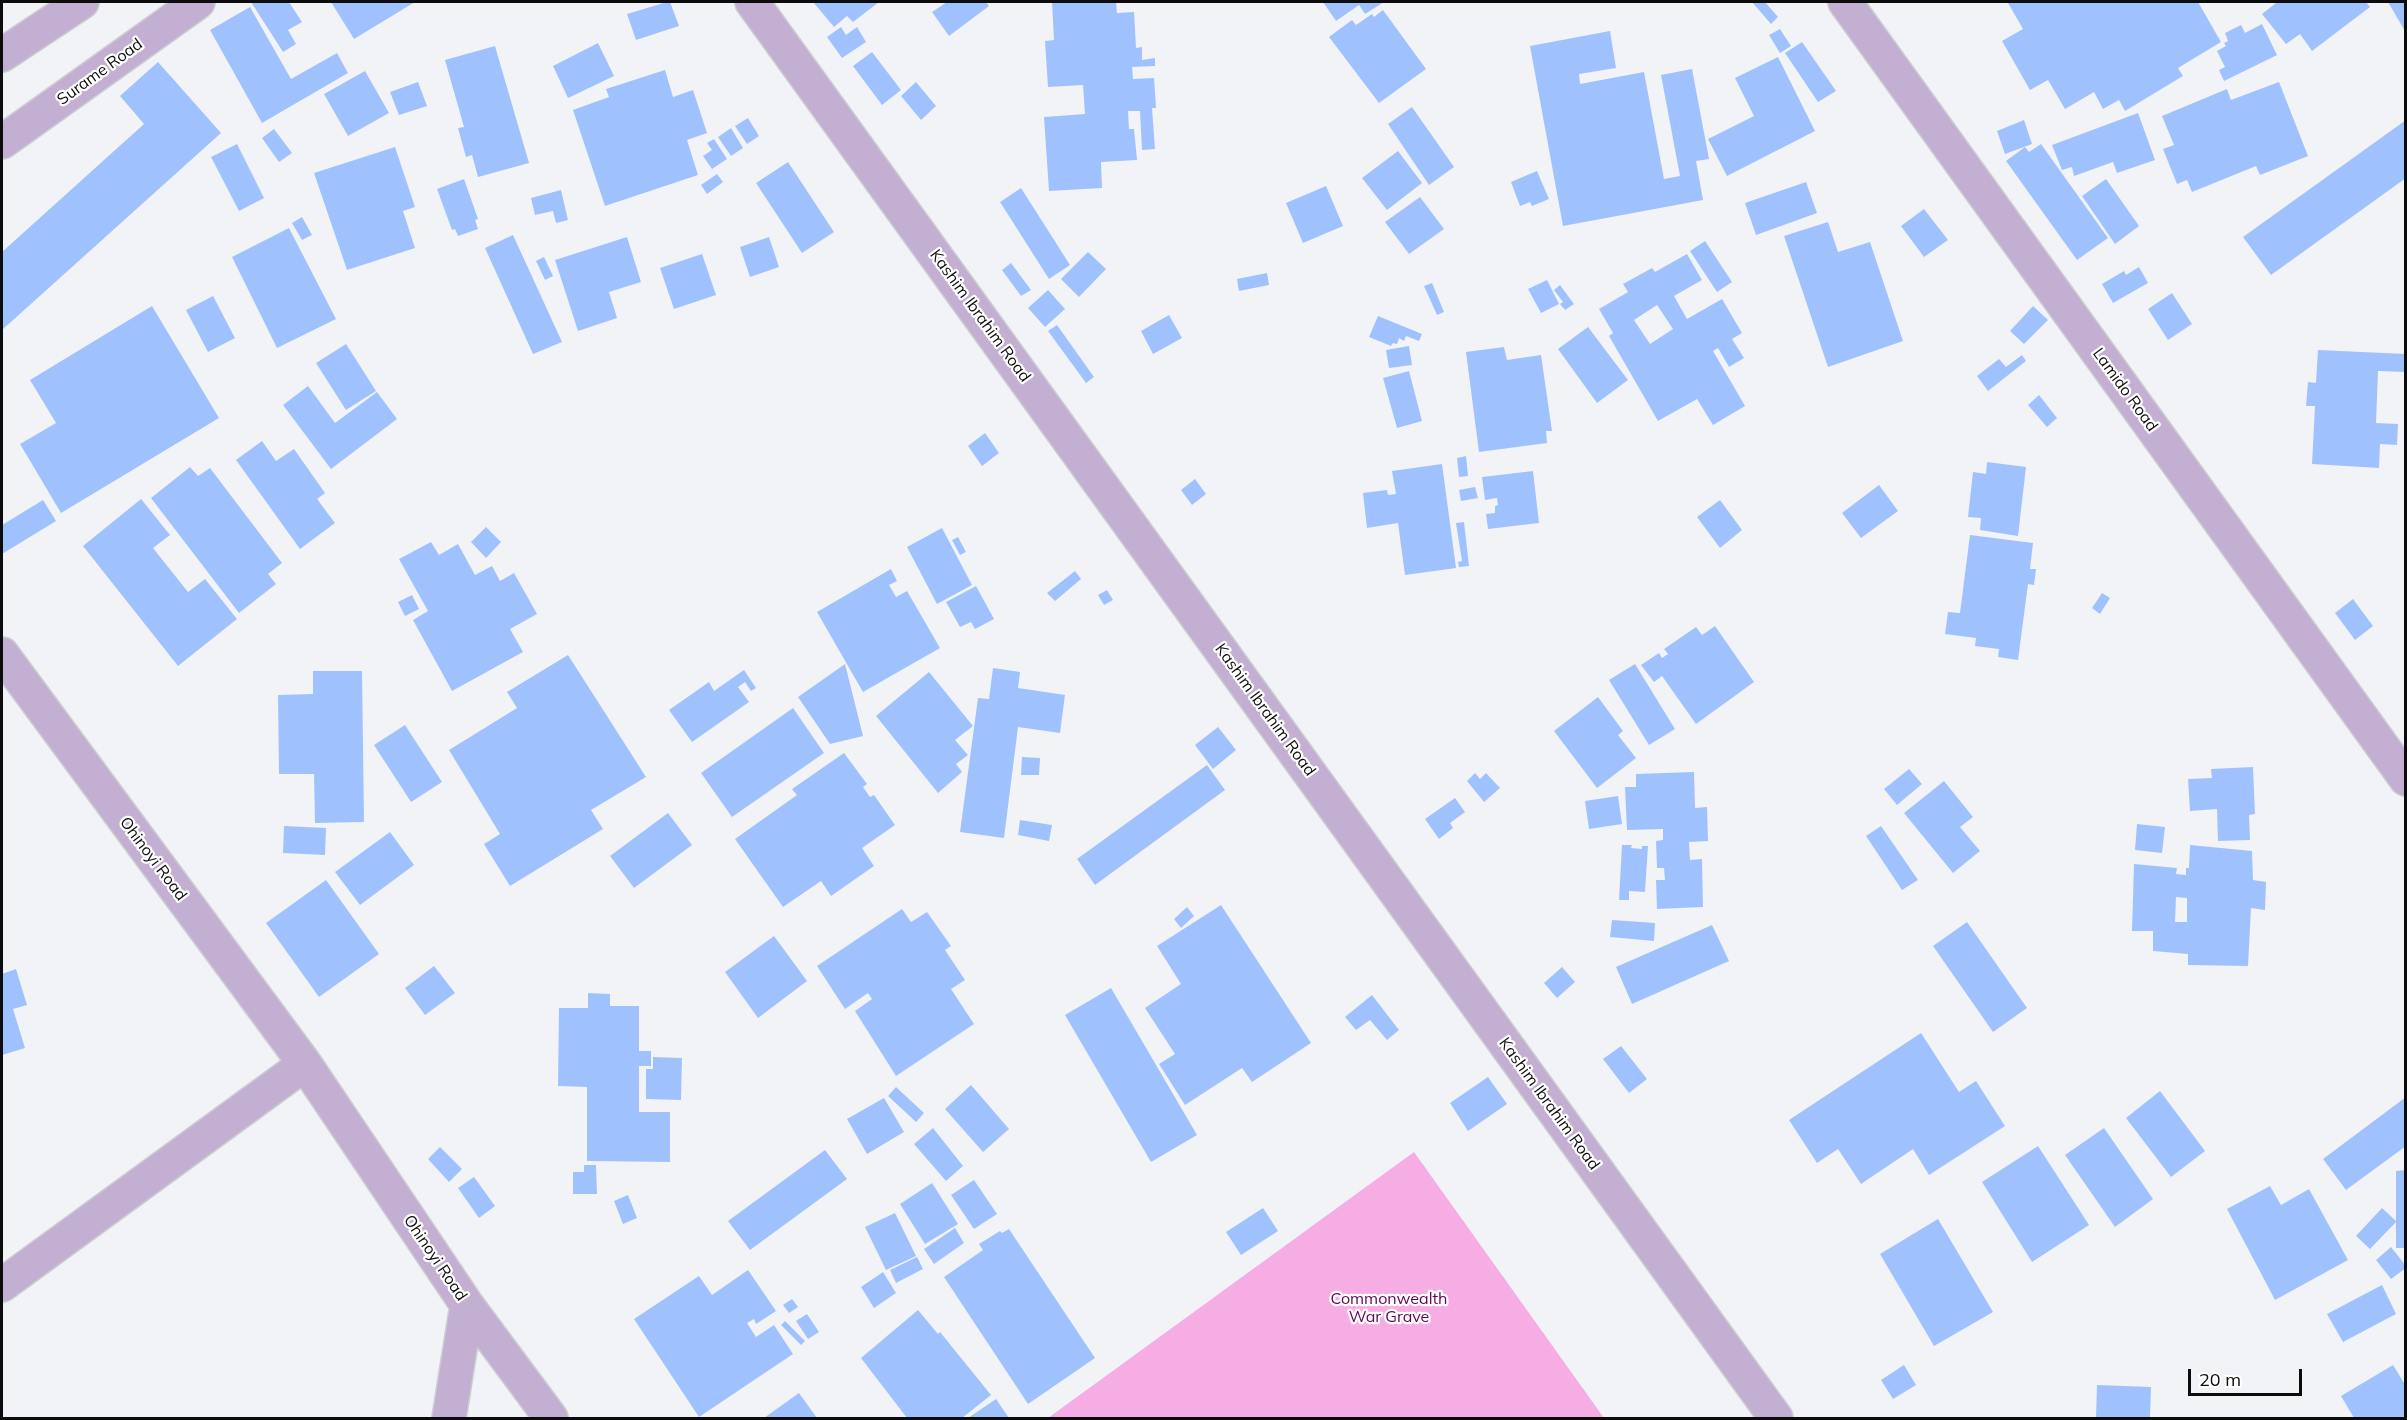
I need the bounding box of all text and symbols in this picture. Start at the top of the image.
street label: Surame Road [54,35,146,109]
street label: Kashim Ibrahim Road [926,246,1034,386]
street label: Lamido Road [2088,345,2162,435]
street label: Kashim Ibrahim Road [1211,640,1319,780]
street label: Ohinoyi Road [115,813,191,905]
street label: Kashim Ibrahim Road [1495,1034,1603,1174]
street label: Ohinoyi Road [399,1211,471,1305]
park label: Commonwealth War Grave [1331,1289,1447,1327]
scale bar [2191,1357,2305,1395]
text: 20 m [2199,1368,2241,1391]

